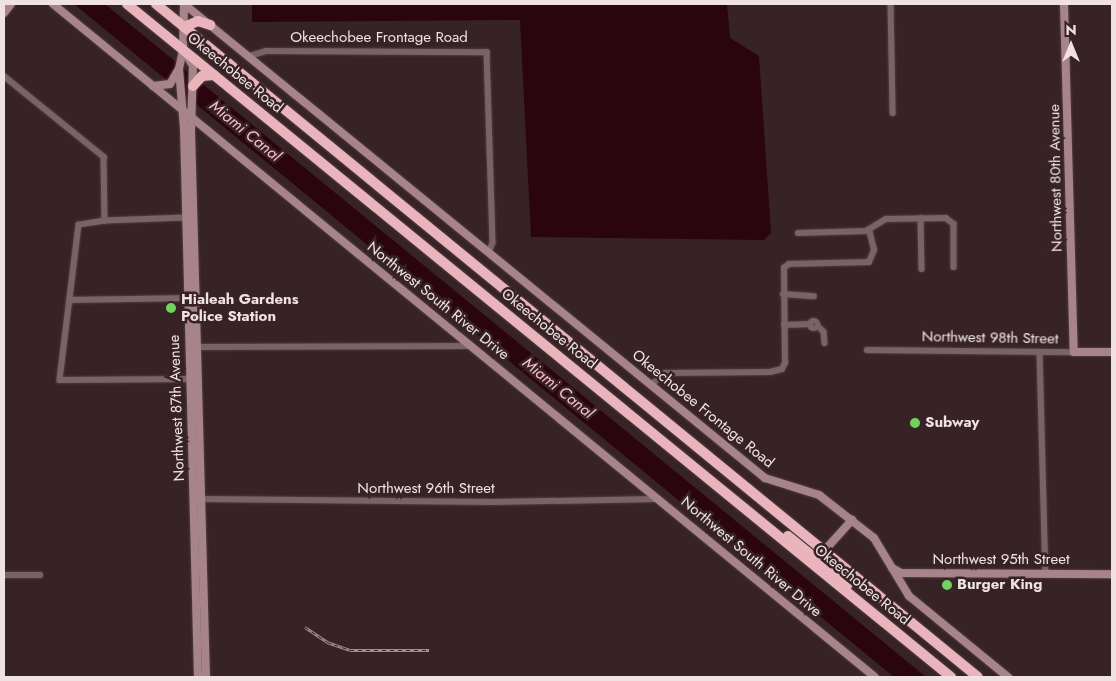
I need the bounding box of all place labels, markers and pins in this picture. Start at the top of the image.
place label: Hialeah Gardens Police Station [181,290,299,325]
marker: Hialeah Gardens Police Station [165,302,177,314]
place label: Subway [925,414,979,432]
marker: Subway [909,417,921,429]
place label: Burger King [957,576,1042,594]
marker: Burger King [941,579,953,591]

